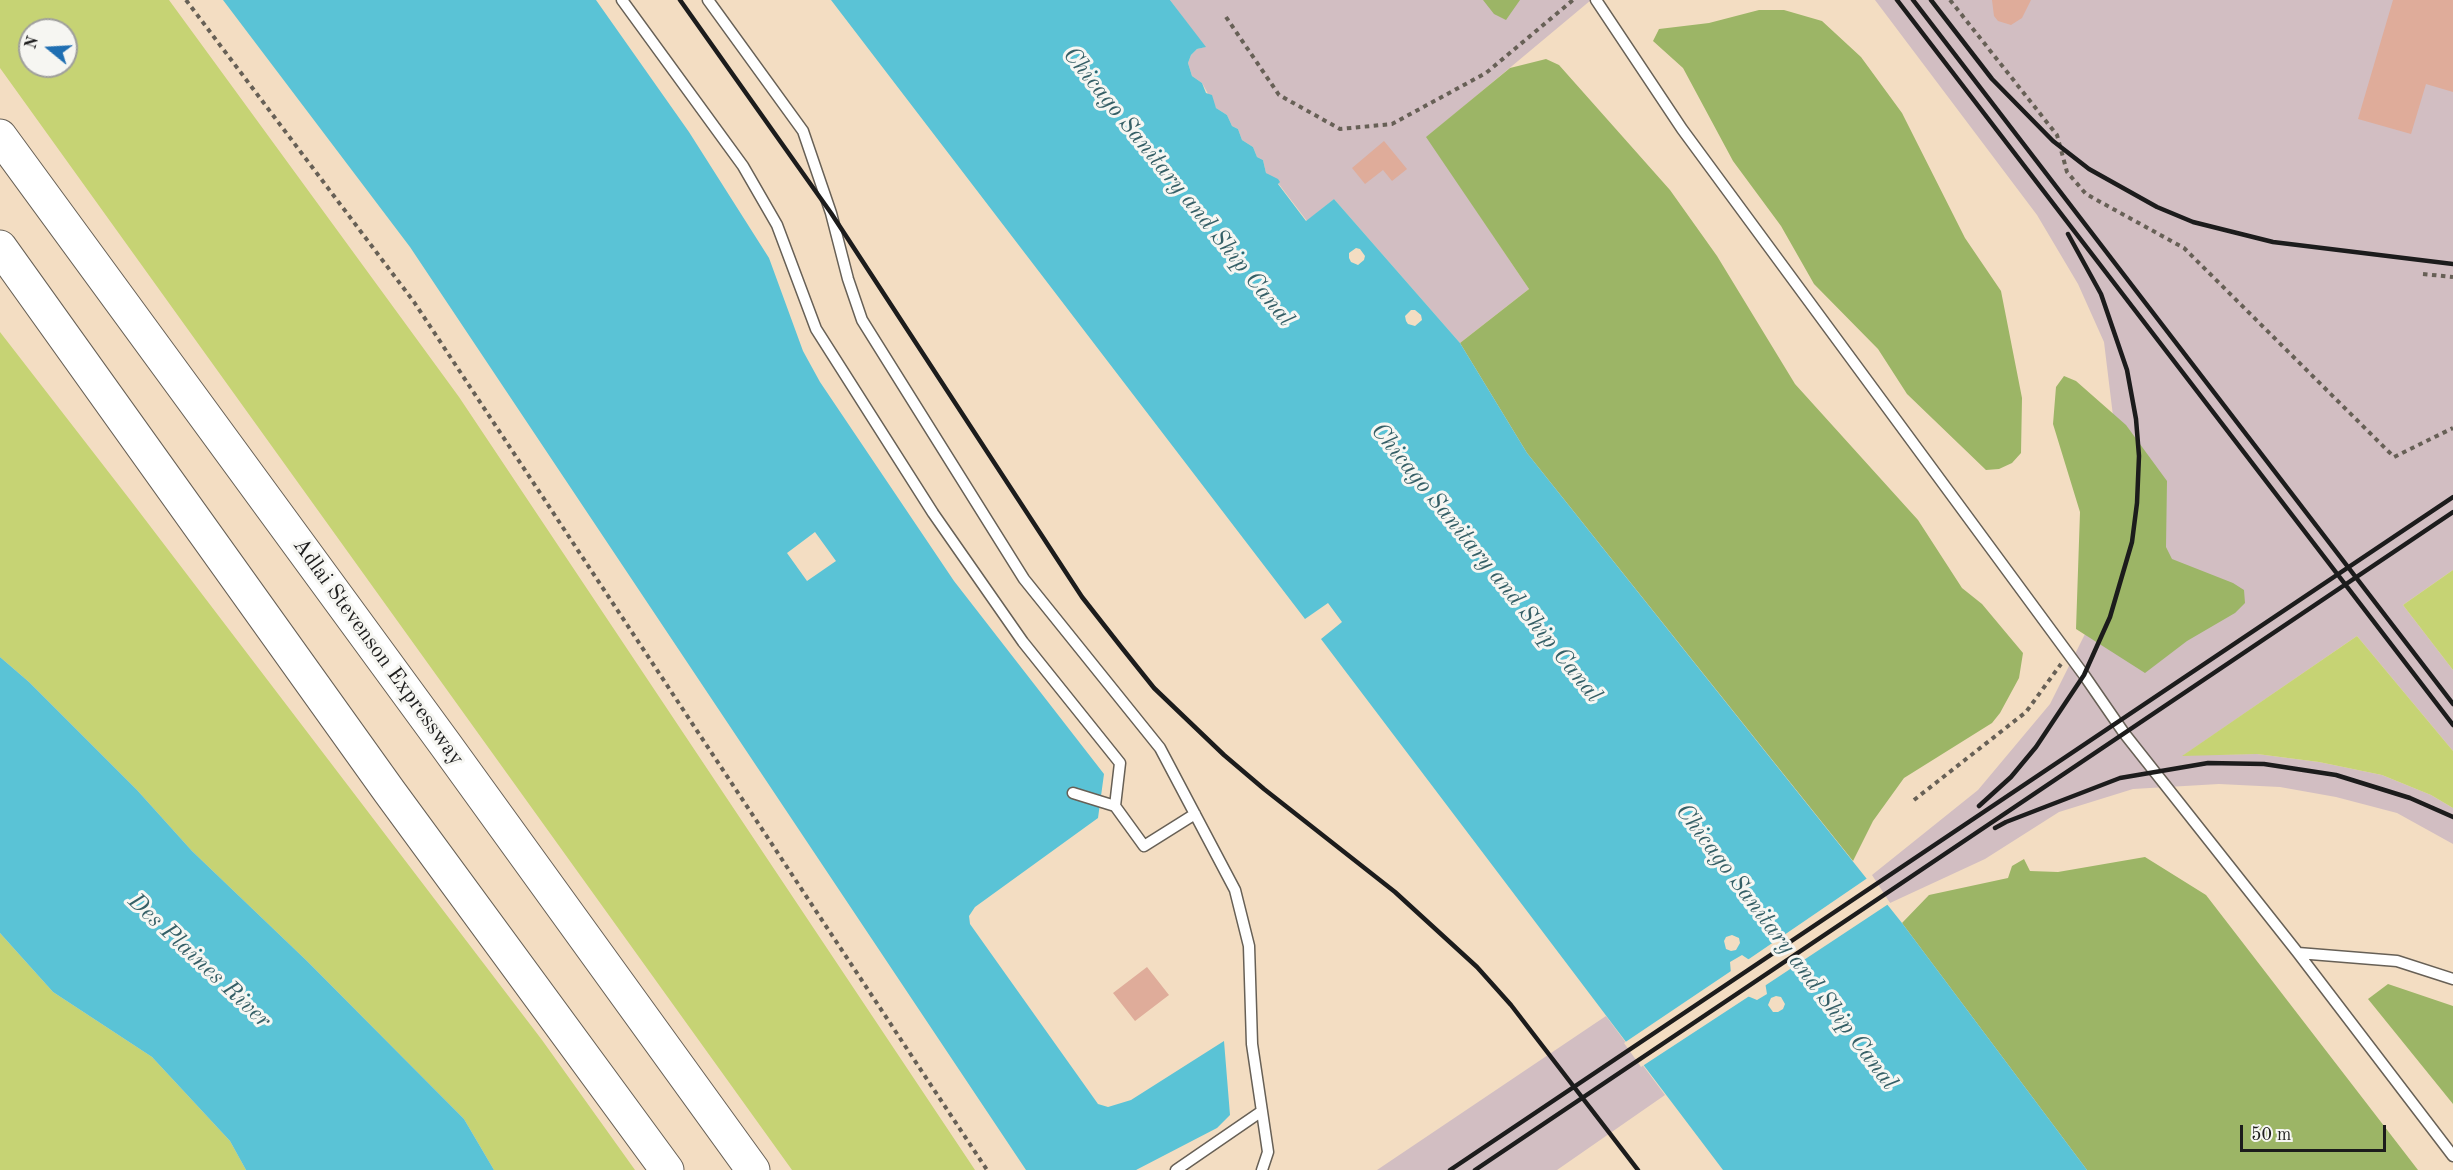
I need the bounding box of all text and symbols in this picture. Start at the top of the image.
north arrow [18,18,78,78]
text: N [23,35,42,51]
water label: Chicago Sanitary and Ship Canal [1056,41,1300,333]
water label: Chicago Sanitary and Ship Canal [1364,417,1608,709]
street label: Adlai Stevenson Expressway [287,533,469,771]
water label: Chicago Sanitary and Ship Canal [1669,798,1903,1096]
water label: Des Plaines River [121,887,277,1035]
scale bar [2243,1113,2388,1151]
text: 50 m [2251,1126,2291,1144]

